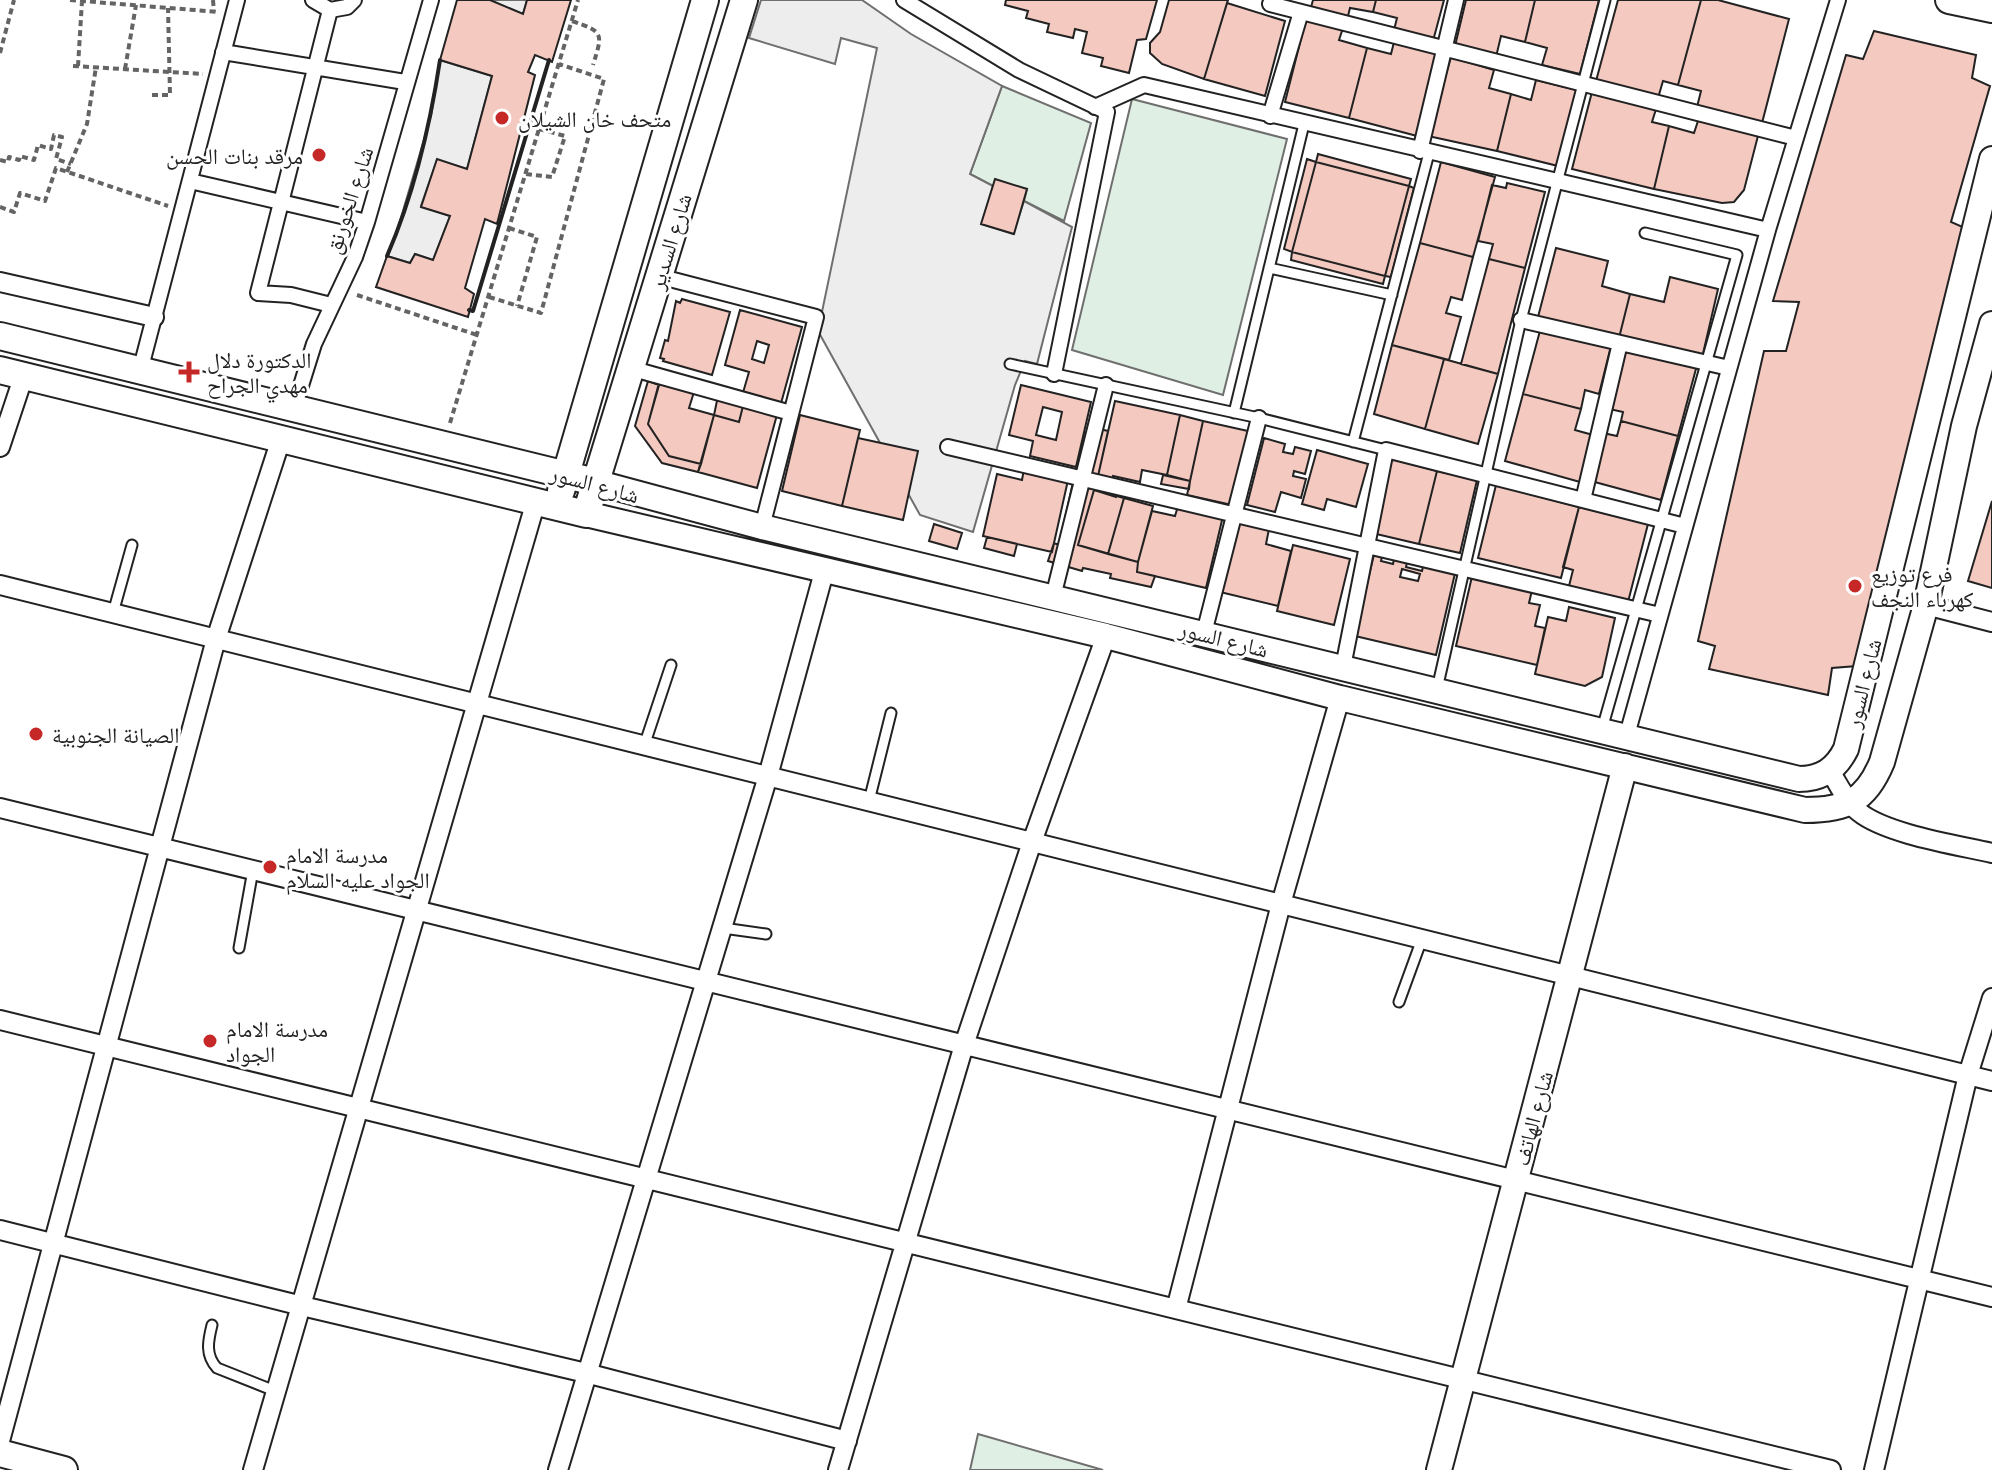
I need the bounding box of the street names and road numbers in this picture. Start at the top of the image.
street label: شارع الخورنق [317,143,379,257]
street label: شارع السدير [640,189,698,294]
street label: شارع السور [546,456,643,509]
street label: شارع السور [1175,612,1272,664]
street label: شارع السور [1836,635,1888,732]
street label: شارع الهاتف [1505,1067,1559,1169]

